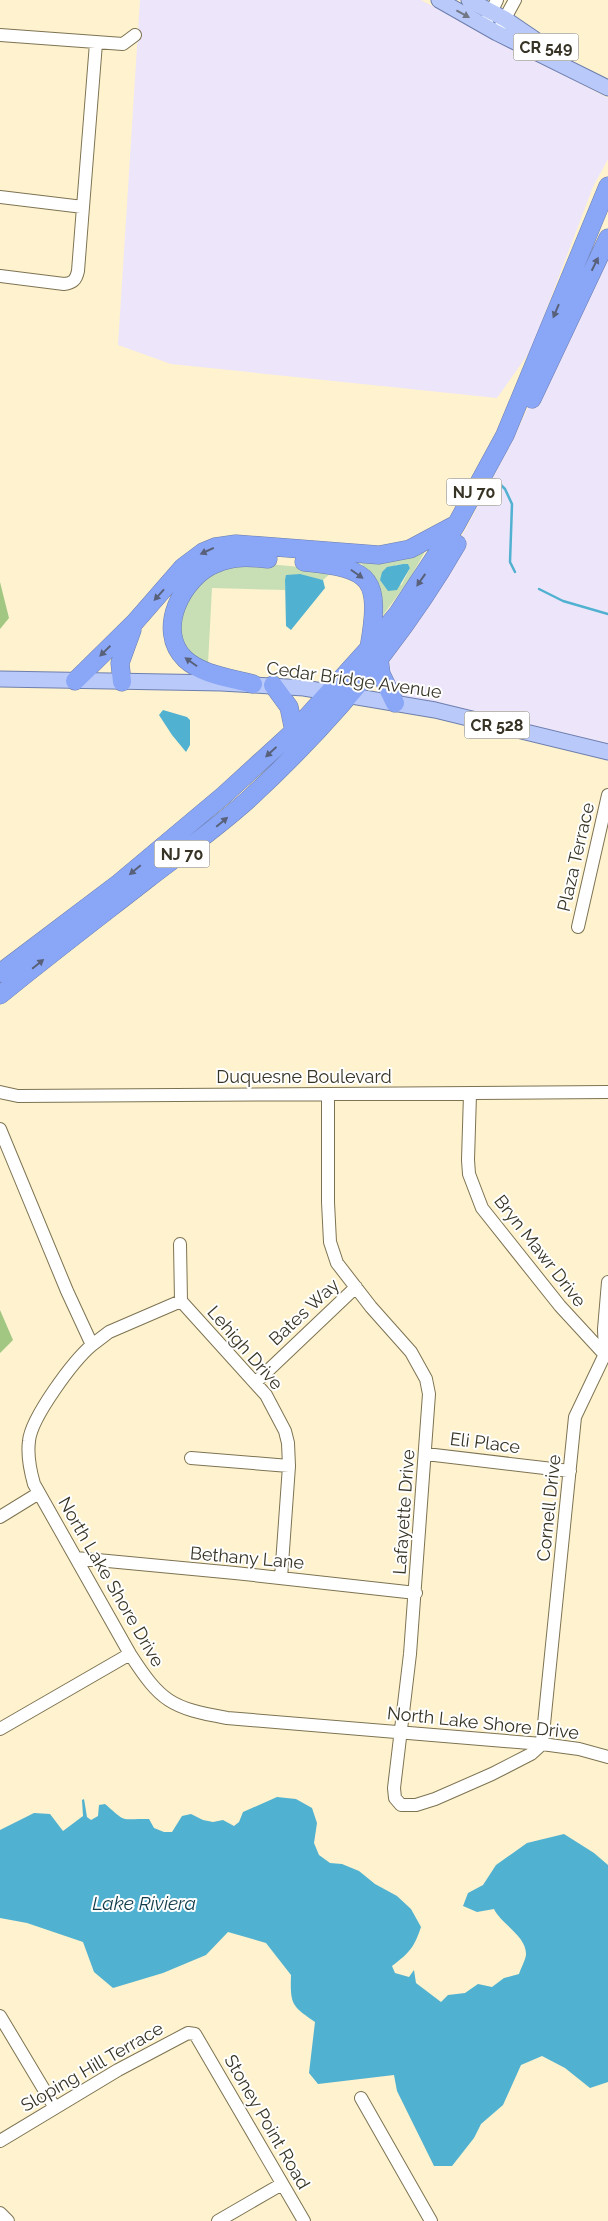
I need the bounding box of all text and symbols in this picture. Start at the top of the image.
one-way arrow [457,9,470,18]
road number: CR 549 [514,34,578,61]
one-way arrow [592,257,600,271]
one-way arrow [552,303,560,318]
road number: NJ 70 [446,478,502,506]
one-way arrow [200,546,215,555]
one-way arrow [350,569,364,579]
one-way arrow [416,573,426,587]
one-way arrow [153,588,165,600]
one-way arrow [99,645,111,657]
one-way arrow [184,657,198,667]
street label: Cedar Bridge Avenue [265,657,443,702]
road number: CR 528 [464,712,530,738]
one-way arrow [265,746,277,758]
street label: Plaza Terrace [553,800,598,913]
one-way arrow [215,816,228,827]
road number: NJ 70 [154,841,210,868]
one-way arrow [129,864,142,875]
one-way arrow [31,959,44,970]
street label: Duquesne Boulevard [216,1066,392,1087]
street label: Bryn Mawr Drive [490,1190,591,1311]
street label: Bates Way [264,1274,343,1349]
street label: Lehigh Drive [203,1301,288,1394]
street label: Eli Place [449,1428,522,1457]
street label: Lafayette Drive [389,1448,418,1575]
street label: Cornell Drive [532,1453,565,1562]
street label: North Lake Shore Drive [54,1493,169,1671]
street label: Bethany Lane [189,1542,305,1573]
street label: North Lake Shore Drive [386,1702,580,1743]
water label: Lake Riviera [92,1892,196,1914]
street label: Sloping Hill Terrace [17,2017,167,2116]
street label: Stoney Point Road [220,2051,314,2193]

